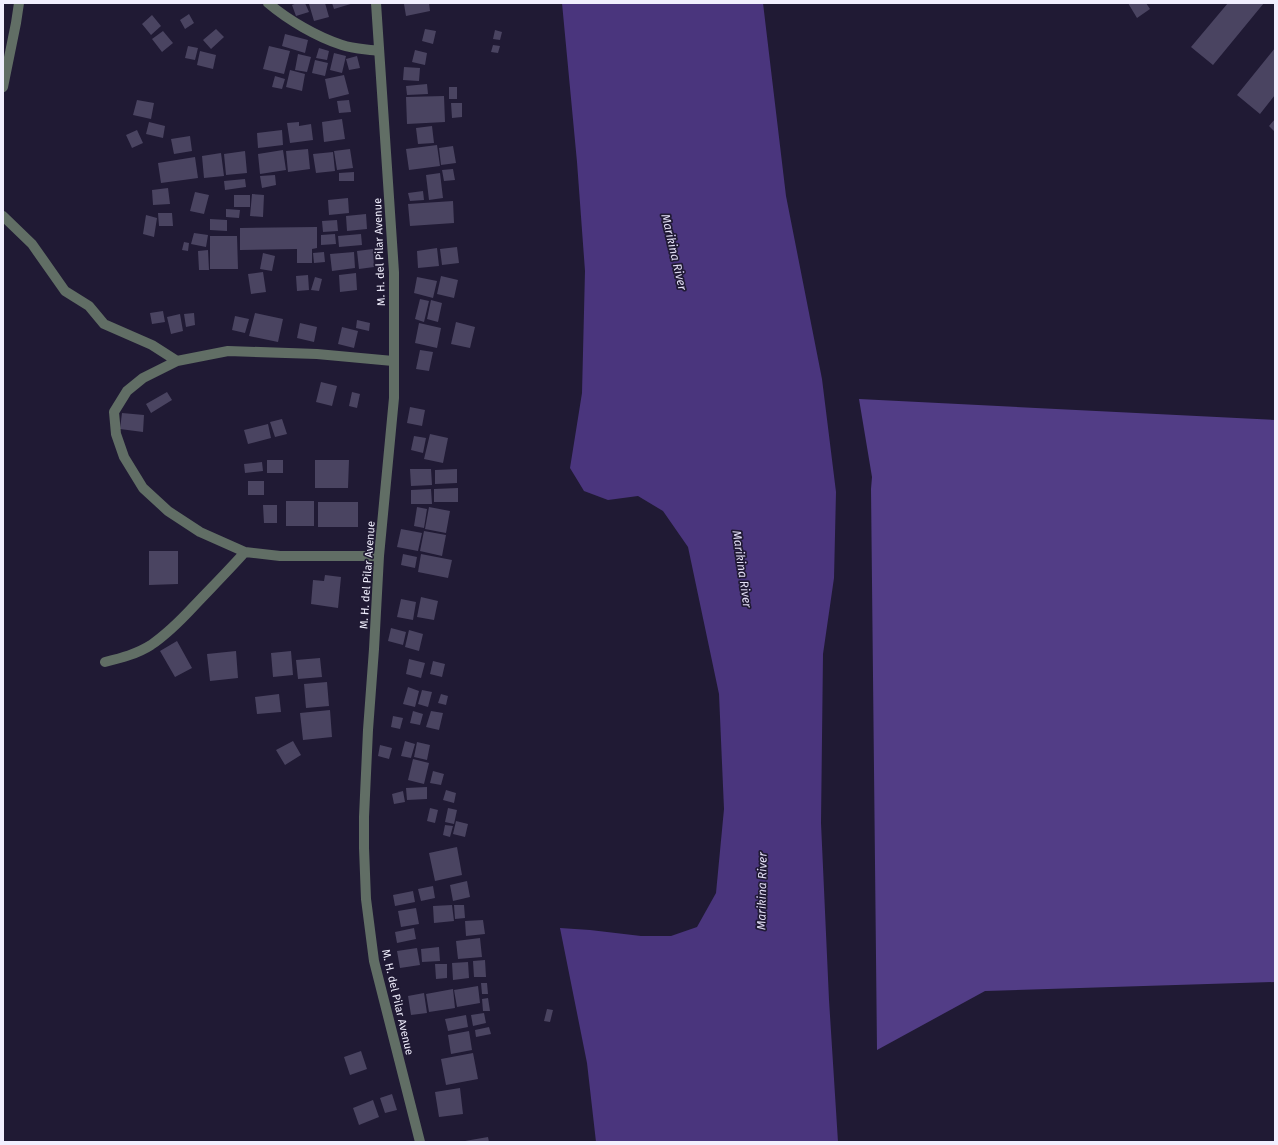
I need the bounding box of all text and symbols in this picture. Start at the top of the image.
street label: M. H. del Pilar Avenue [371,198,388,306]
water label: Marikina River [658,212,690,292]
street label: M. H. del Pilar Avenue [357,521,378,629]
water label: Marikina River [730,529,754,609]
water label: Marikina River [754,852,770,930]
street label: M. H. del Pilar Avenue [379,948,416,1056]

